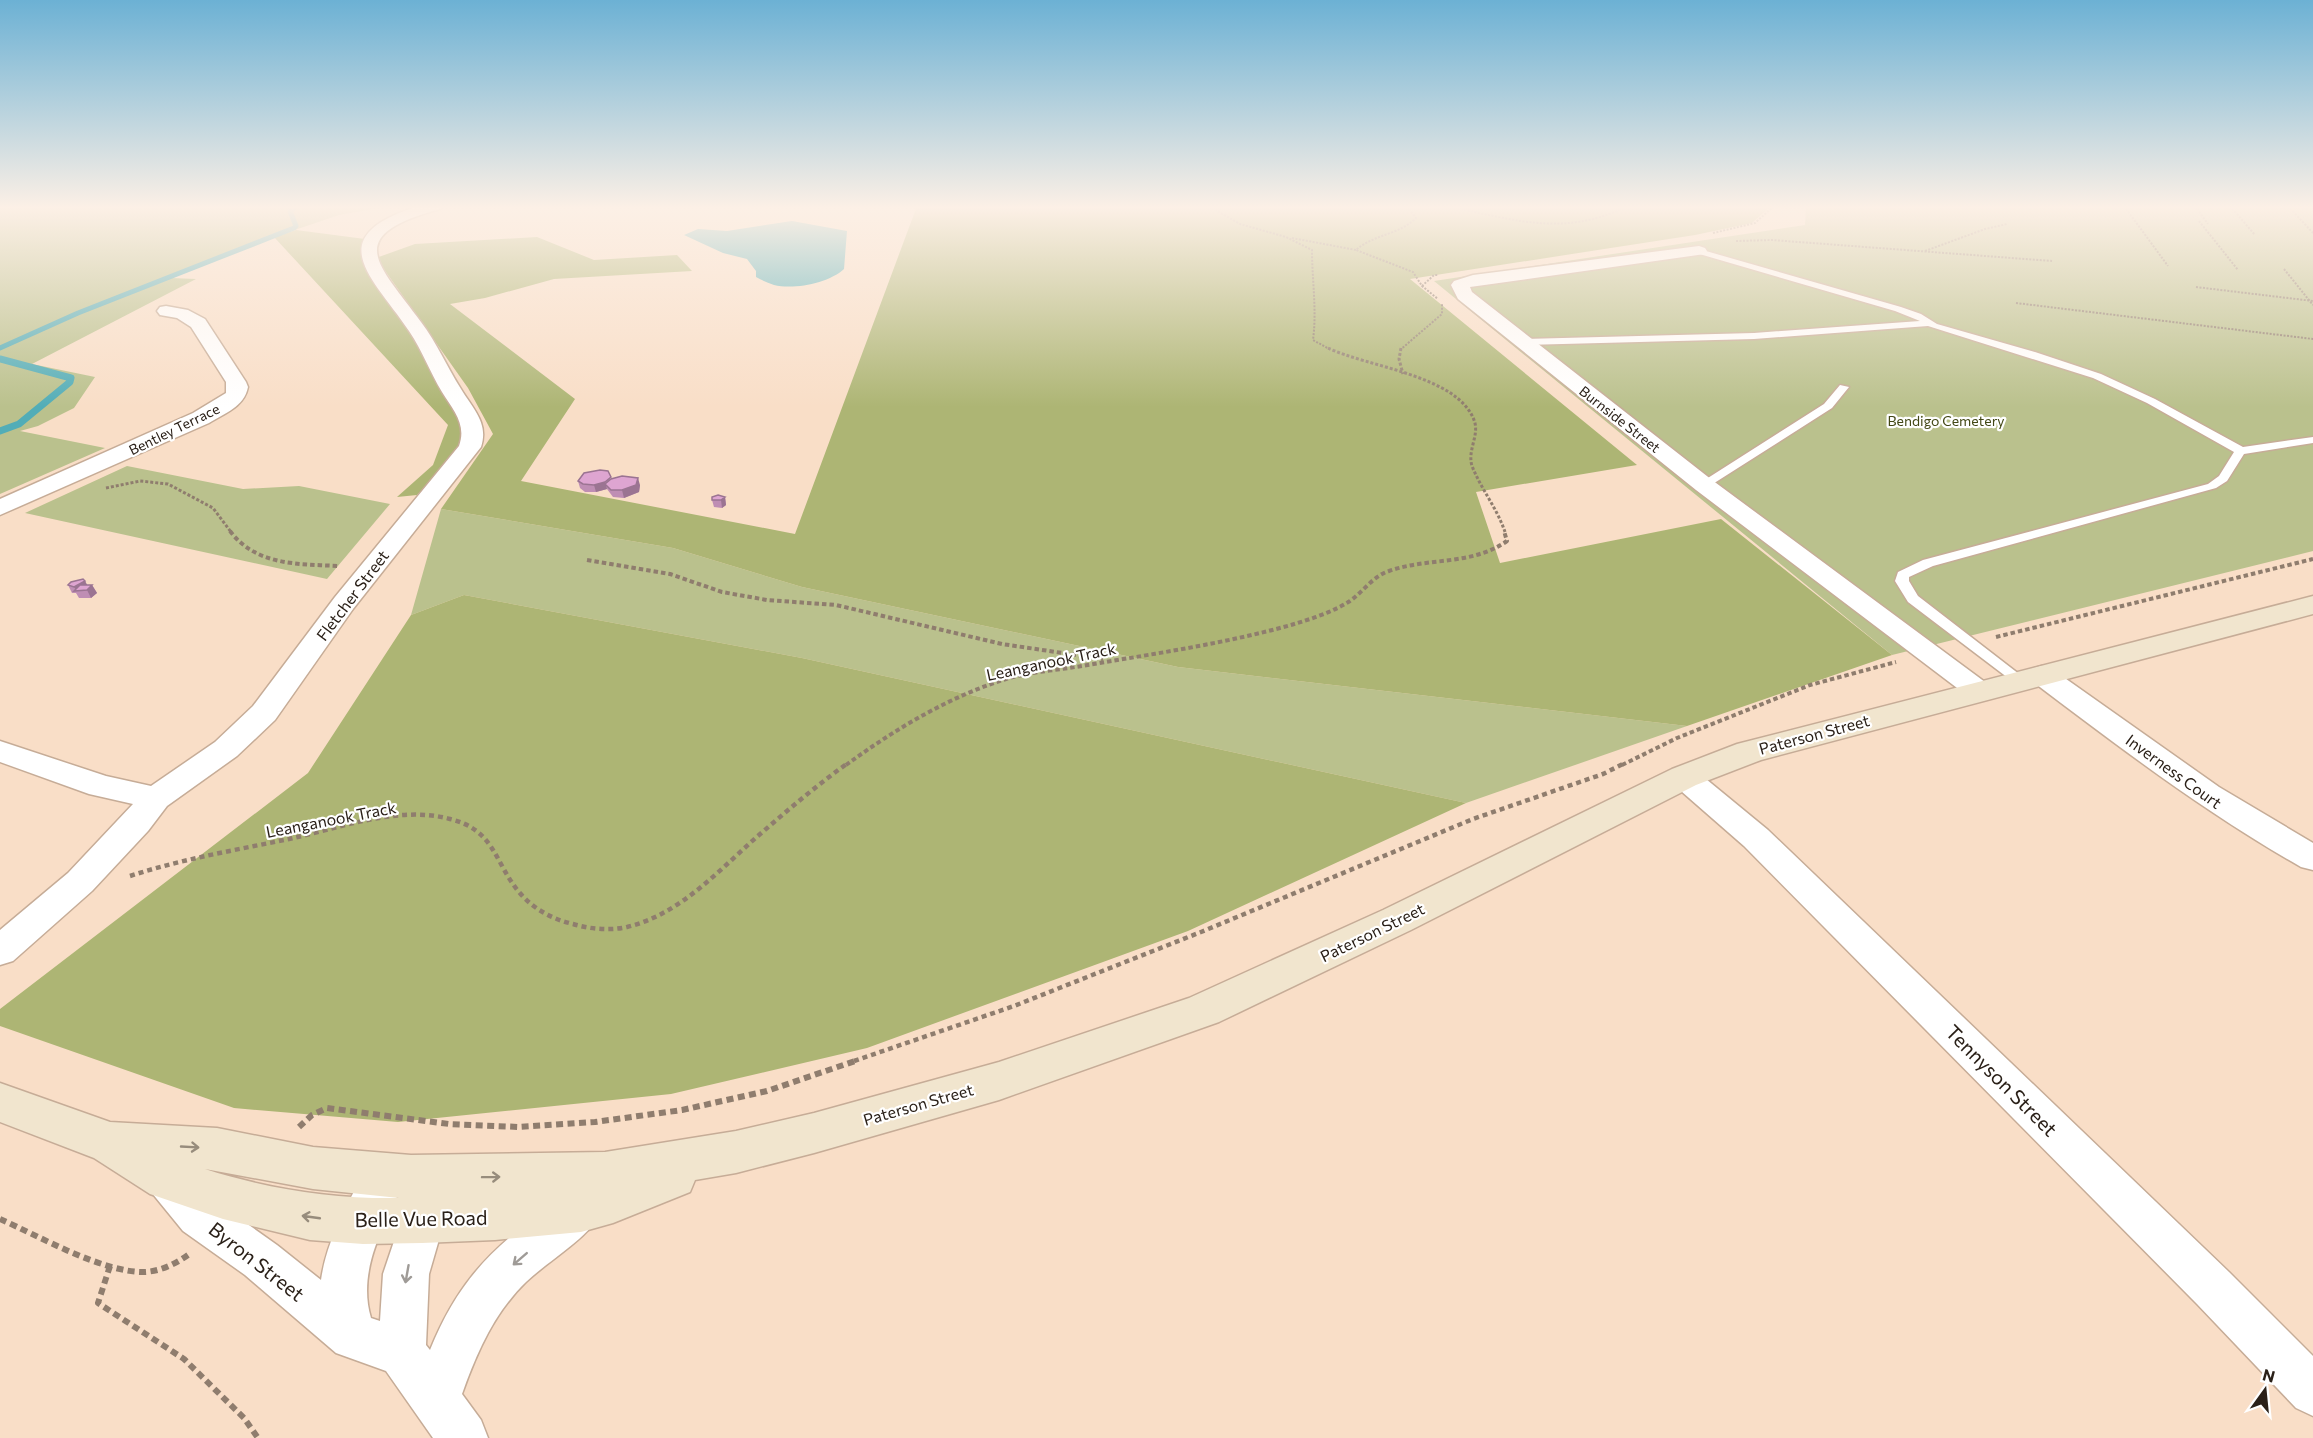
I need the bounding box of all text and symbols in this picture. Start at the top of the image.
street label: Burnside Street [1576,382,1664,456]
street label: Bentley Terrace [126,400,222,458]
park label: Bendigo Cemetery [1888,412,2004,429]
street label: Fletcher Street [312,546,392,644]
street label: Leanganook Track [984,638,1118,684]
street label: Paterson Street [1757,710,1872,758]
street label: Inverness Court [2122,730,2226,812]
street label: Leanganook Track [264,797,398,841]
street label: Paterson Street [1317,898,1428,965]
street label: Tennyson Street [1941,1019,2063,1141]
street label: Paterson Street [861,1079,976,1129]
one-way arrow [179,1142,199,1153]
one-way arrow [480,1171,500,1183]
street label: Belle Vue Road [354,1205,488,1231]
one-way arrow [301,1211,321,1222]
street label: Byron Street [204,1216,310,1306]
one-way arrow [513,1252,528,1266]
one-way arrow [402,1263,413,1283]
north arrow [2235,1360,2295,1420]
text: N [2261,1364,2277,1386]

